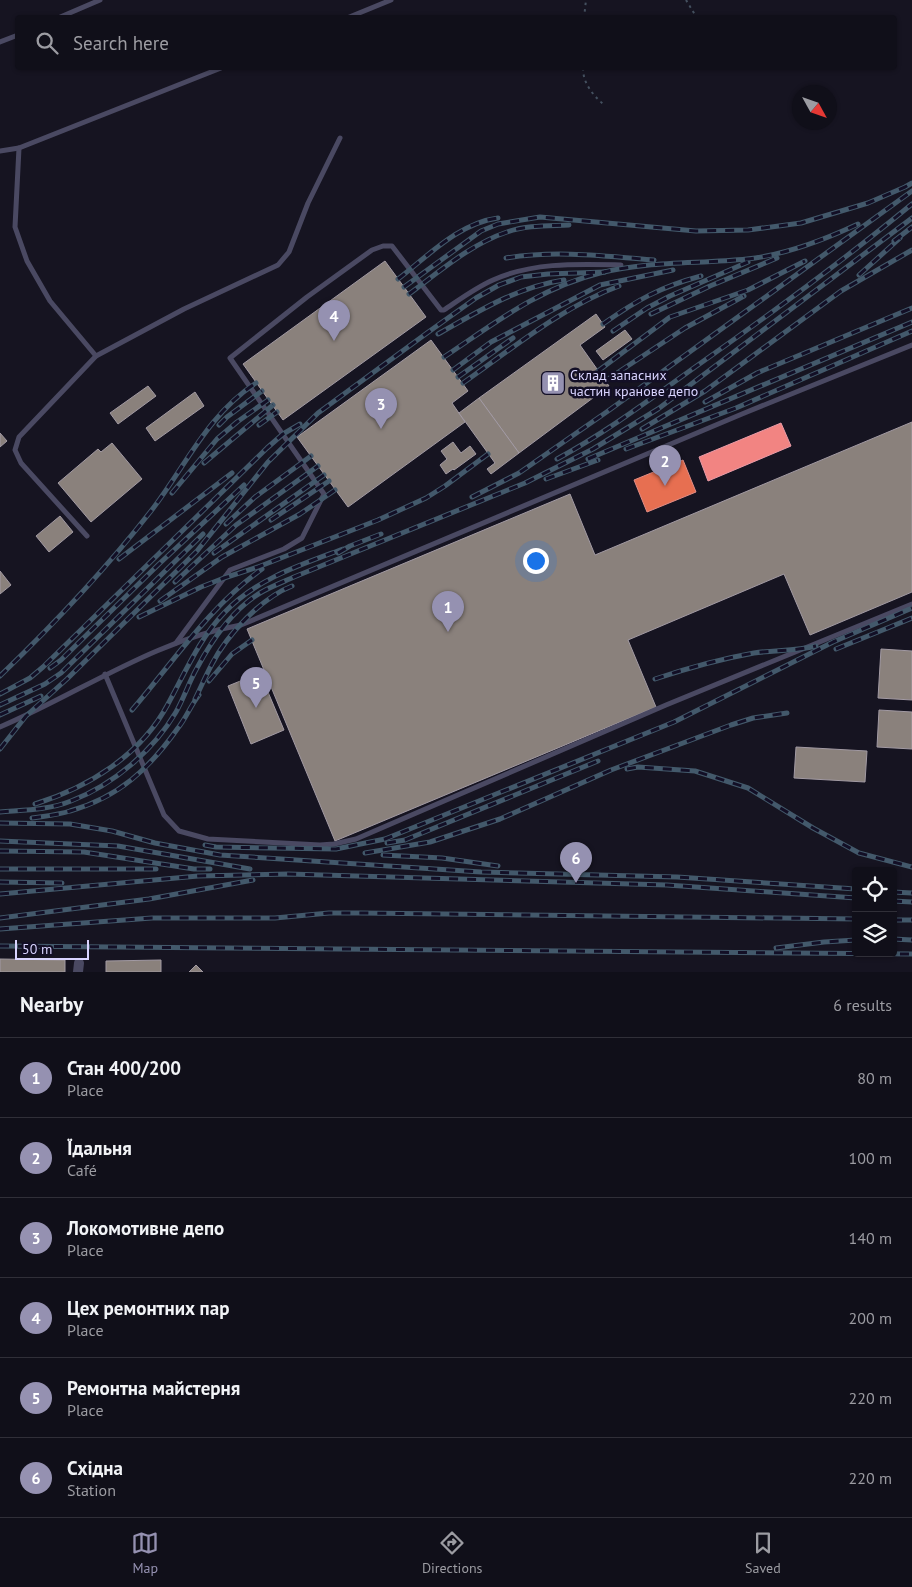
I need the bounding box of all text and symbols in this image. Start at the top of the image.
search box [15,15,897,70]
icon: search [33,29,61,57]
text: Search here [73,31,169,55]
north arrow [792,85,837,130]
pin: 4 [318,300,350,341]
place label: Склад запасних частин кранове депо [570,366,698,400]
building icon: Склад запасних частин кранове депо [540,370,566,396]
pin: 3 [365,388,397,429]
pin: 2 [649,445,681,486]
your location [523,548,549,574]
pin: 1 [432,591,464,632]
pin: 5 [240,667,272,708]
pin: 6 [560,842,592,883]
map controls [852,867,897,957]
button: locate [852,867,897,912]
button: layers [852,912,897,957]
scale bar [15,937,89,960]
text: 50 m [22,940,52,958]
text: Nearby [20,991,83,1018]
text: 6 results [833,995,892,1015]
text: Стан 400/200 [67,1056,181,1080]
text: 1 [31,1068,41,1088]
text: 80 m [857,1068,892,1088]
text: Place [67,1080,104,1100]
text: Їдальня [67,1136,132,1160]
text: 2 [31,1148,41,1168]
text: 100 m [849,1148,892,1168]
text: Café [67,1160,97,1180]
text: Локомотивне депо [67,1216,224,1240]
text: 3 [31,1228,41,1248]
text: 140 m [849,1228,892,1248]
text: Place [67,1240,104,1260]
text: Цех ремонтних пар [67,1296,229,1320]
text: 4 [31,1308,41,1328]
text: 200 m [849,1308,892,1328]
text: Place [67,1320,104,1340]
text: Ремонтна майстерня [67,1376,240,1400]
text: 5 [31,1388,41,1408]
text: 220 m [849,1388,892,1408]
text: Place [67,1400,104,1420]
text: Східна [67,1456,123,1480]
text: 6 [31,1468,41,1488]
text: 220 m [849,1468,892,1488]
text: Station [67,1480,116,1500]
tab: Map [131,1529,159,1577]
tab: Directions [422,1529,482,1577]
tab: Saved [745,1529,781,1577]

